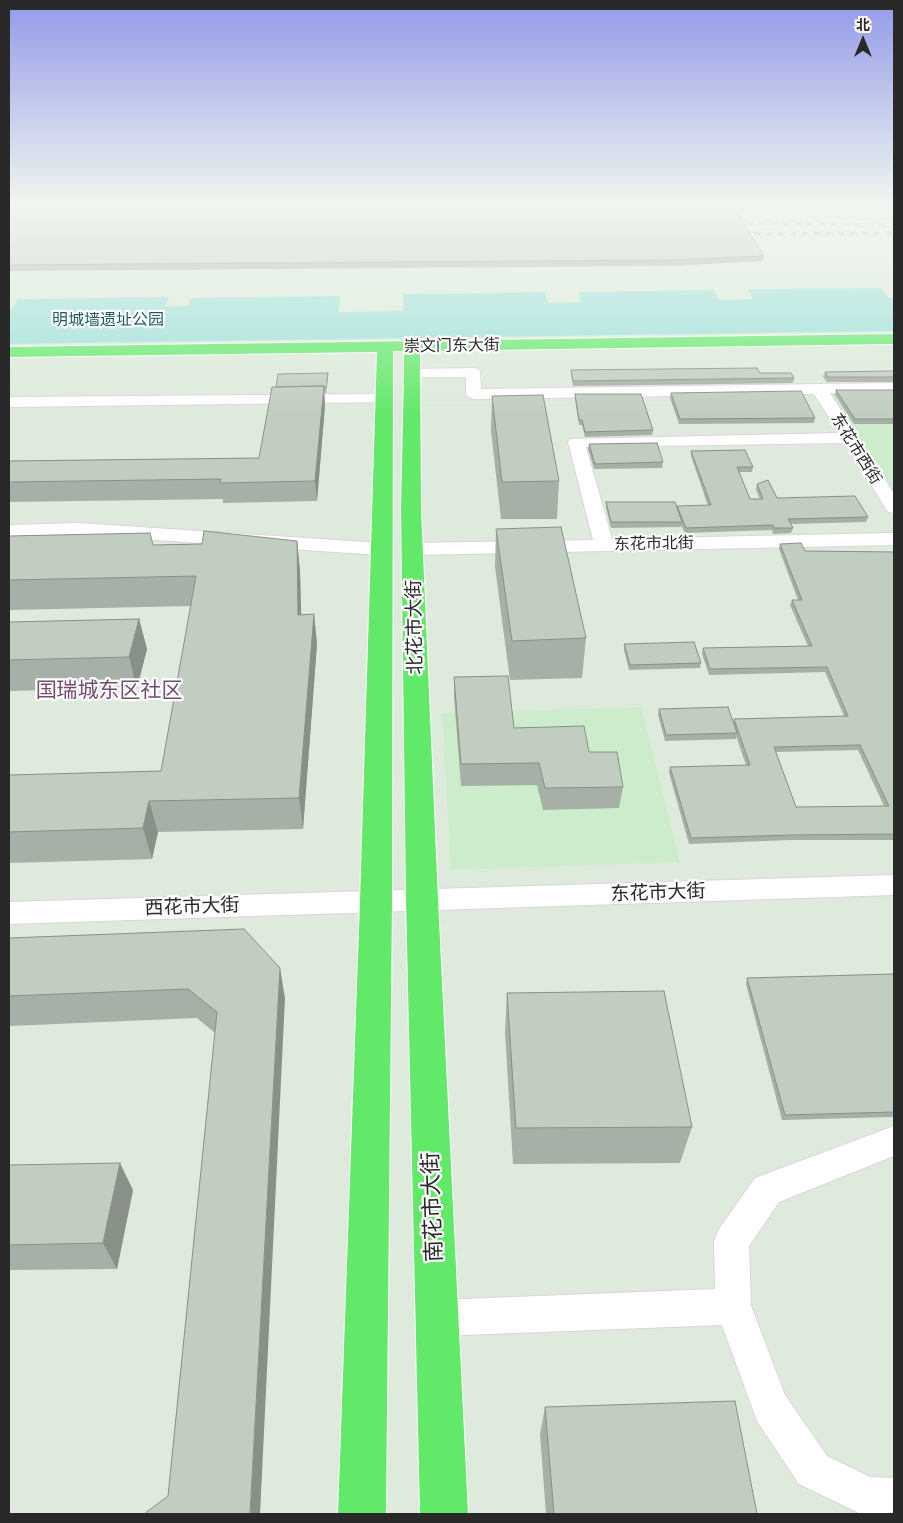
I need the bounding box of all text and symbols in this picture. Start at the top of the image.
north arrow [838,15,888,65]
text: 北 [856,16,870,34]
park label: 明城墙遗址公园 [52,310,164,330]
street label: 崇文门东大街 [404,336,500,356]
street label: 东花市西街 [827,410,885,488]
street label: 东花市北街 [614,534,694,554]
street label: 北花市大街 [403,579,427,675]
district label: 国瑞城东区社区 [36,678,182,704]
street label: 东花市大街 [610,880,706,906]
street label: 西花市大街 [144,894,240,920]
street label: 南花市大街 [418,1152,448,1262]

